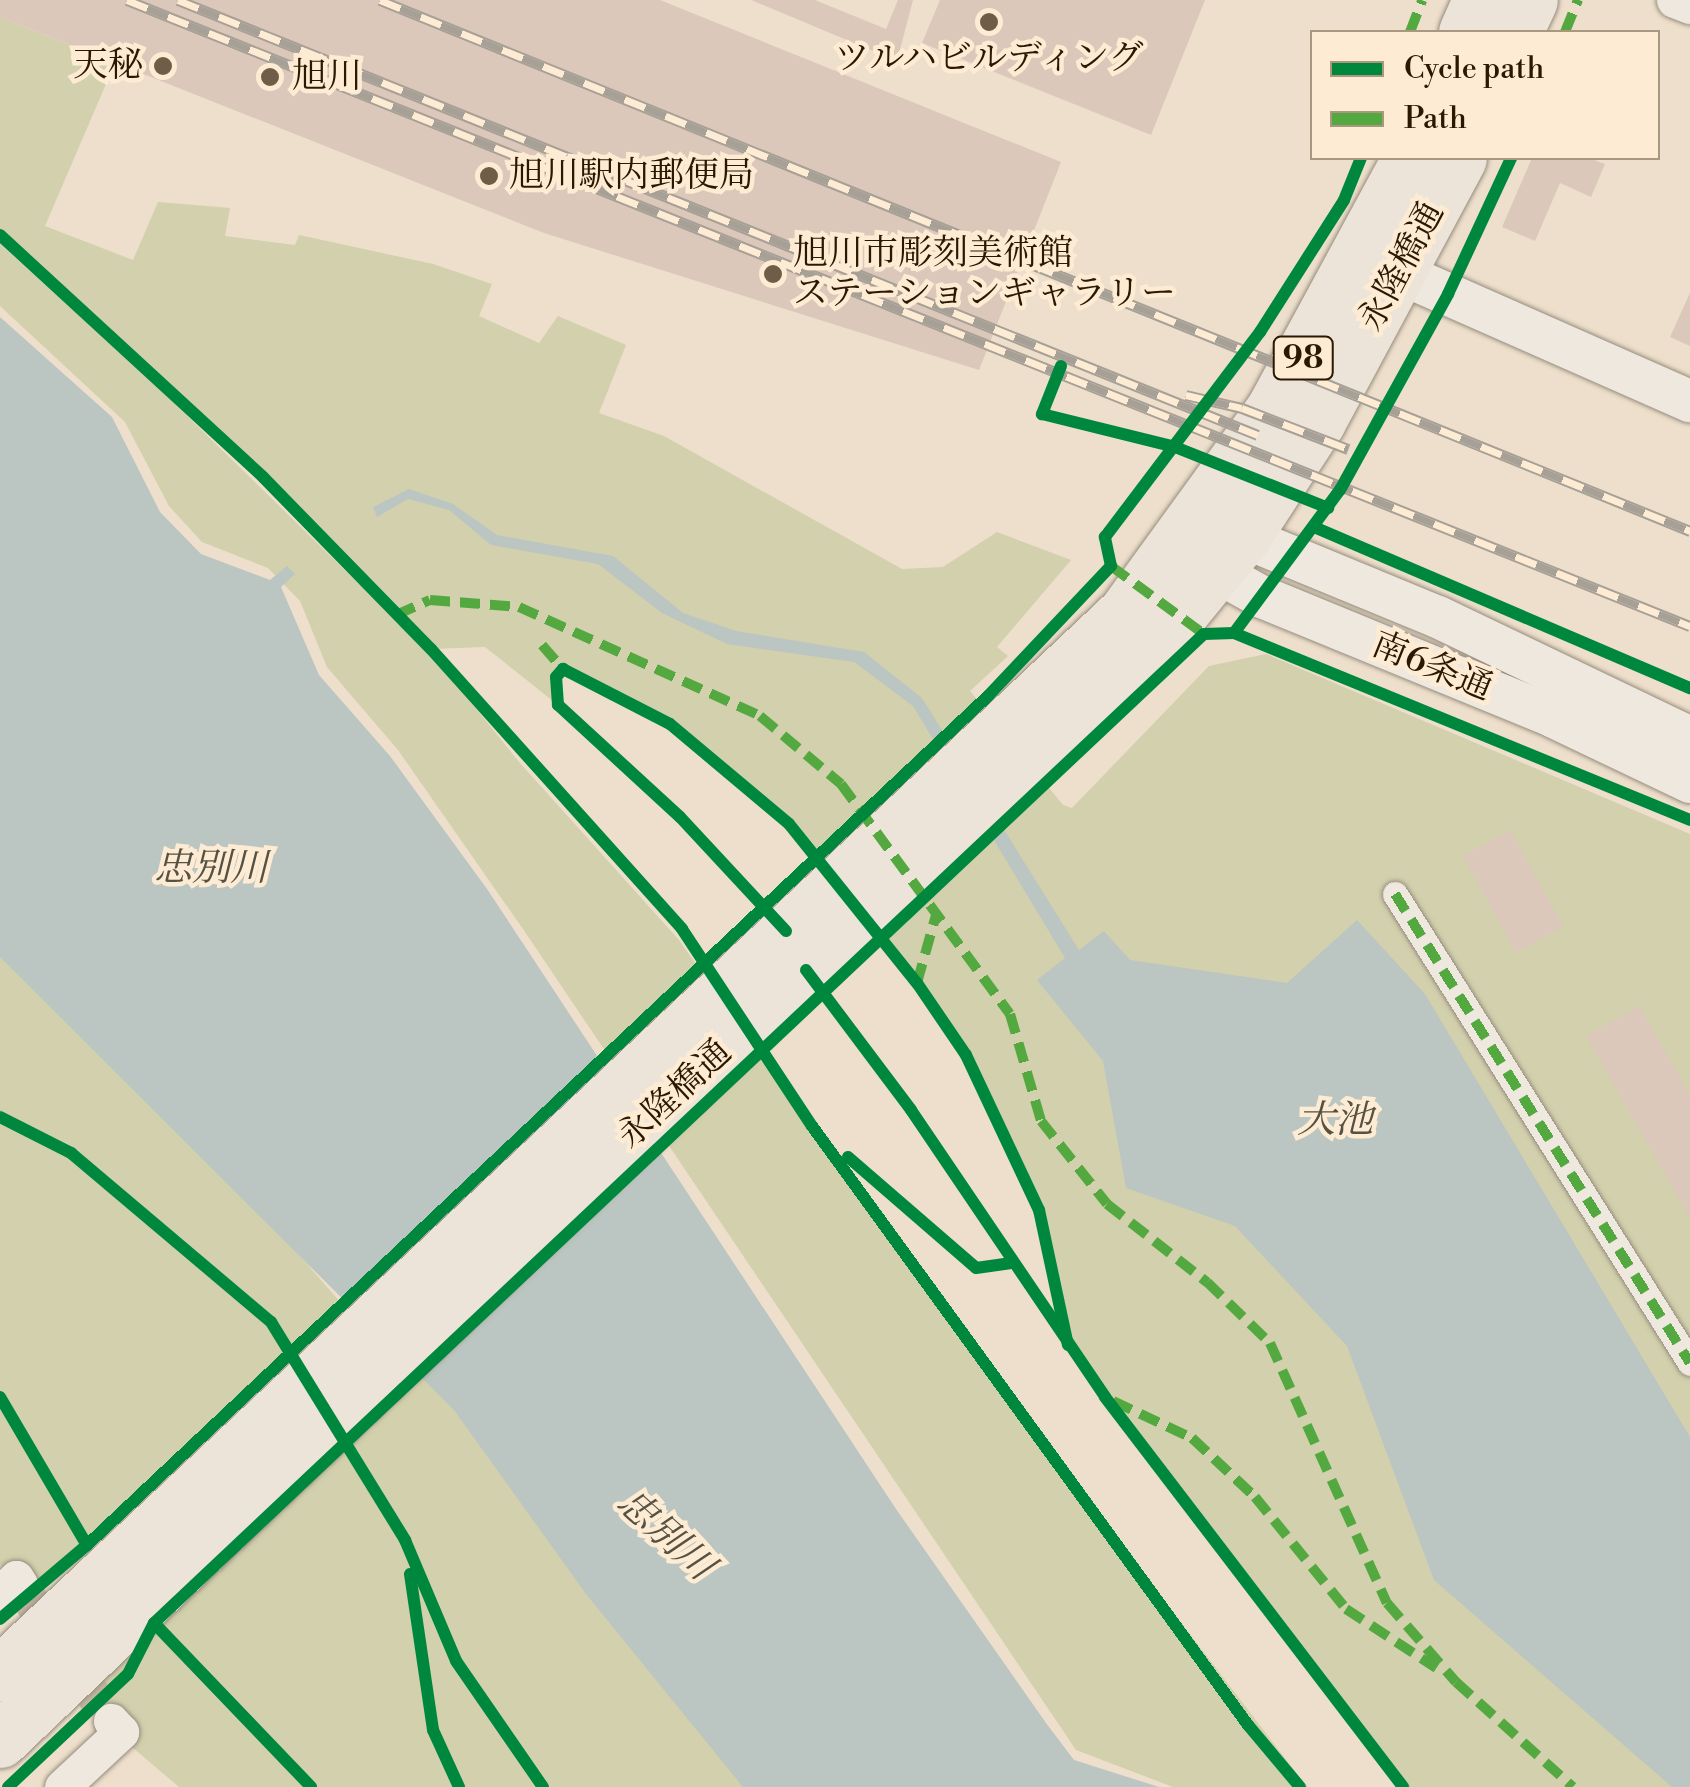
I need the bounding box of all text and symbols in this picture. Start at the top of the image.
marker: ツルハビルディング [978,11,1000,33]
legend [1310,30,1660,160]
place label: ツルハビルディング [832,38,1146,80]
place label: 天秘 [73,45,143,87]
text: Cycle path [1404,50,1544,88]
marker: 天秘 [152,55,174,77]
place label: 旭川 [292,56,362,98]
marker: 旭川 [257,64,283,90]
text: Path [1404,100,1467,138]
place label: 旭川駅内郵便局 [509,155,754,197]
marker: 旭川駅内郵便局 [478,165,500,187]
street label: 永隆橋通 [1351,195,1453,339]
place label: 旭川市彫刻美術館 ステーションギャラリー [793,233,1178,315]
marker: 旭川市彫刻美術館 ステーションギャラリー [762,263,784,285]
road number: 98 [1270,331,1336,385]
street label: 南6条通 [1366,624,1498,710]
water label: 忠別川 [154,846,268,892]
street label: 永隆橋通 [609,1032,741,1158]
water label: 大池 [1297,1098,1373,1144]
water label: 忠別川 [607,1480,723,1590]

